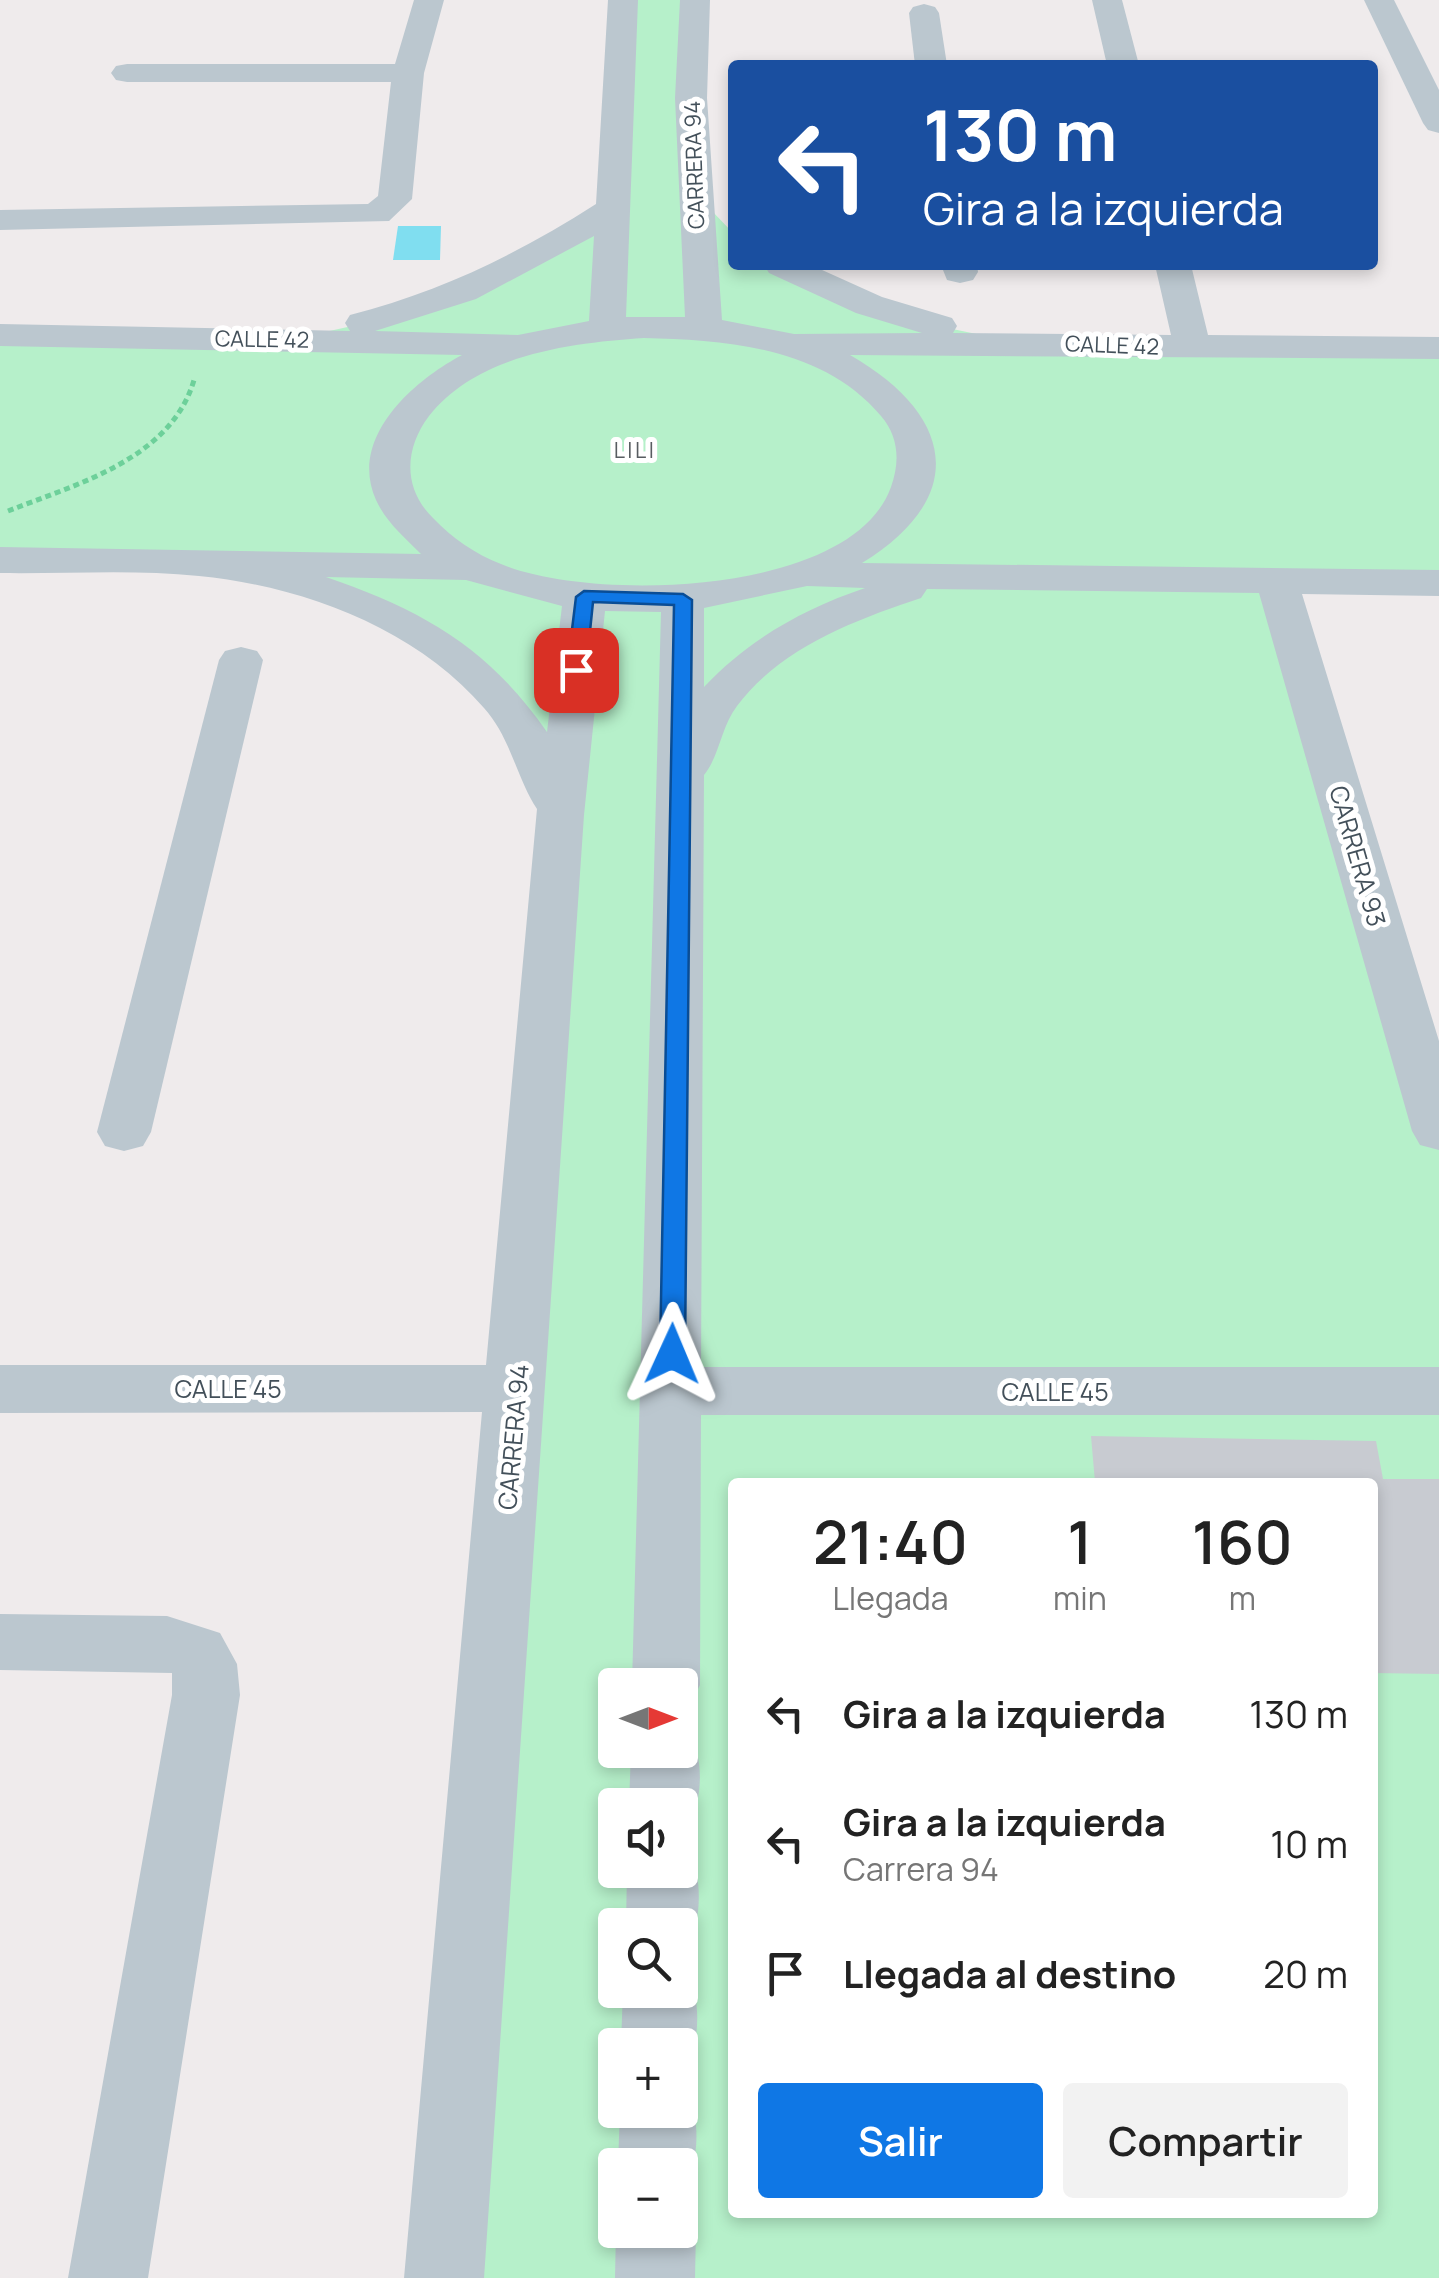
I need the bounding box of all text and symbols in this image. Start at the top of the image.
text: 130 m [923,86,1117,182]
street label: CARRERA 94 [677,100,711,230]
icon: left [758,100,888,230]
text: Gira a la izquierda [923,177,1284,239]
street label: CALLE 42 [215,323,309,355]
street label: CALLE 42 [1064,328,1160,362]
district label: LILI [614,435,656,465]
pin [534,628,619,713]
icon: arrive [549,643,604,698]
street label: CARRERA 93 [1321,782,1395,930]
position arrow [620,1302,724,1406]
street label: CARRERA 94 [489,1363,537,1511]
street label: CALLE 45 [174,1371,282,1406]
street label: CALLE 45 [1001,1374,1109,1409]
text: 21:40 [813,1500,968,1582]
text: 1 [1067,1500,1093,1582]
text: 160 [1192,1500,1293,1582]
text: Llegada [833,1576,949,1620]
text: min [1053,1576,1107,1620]
text: m [1229,1576,1256,1620]
north arrow [598,1668,698,1768]
map controls [598,1668,698,2248]
icon: left [758,1686,813,1741]
text: Gira a la izquierda [843,1687,1166,1739]
text: 130 m [1249,1687,1348,1739]
button: sound [598,1788,698,1888]
text: Gira a la izquierda [843,1795,1166,1847]
icon: left [758,1816,813,1871]
text: 10 m [1270,1817,1348,1869]
text: Carrera 94 [843,1847,999,1891]
button: search [598,1908,698,2008]
icon: arrive [758,1946,813,2001]
text: Llegada al destino [843,1947,1176,1999]
text: 20 m [1263,1947,1348,1999]
button: + [598,2028,698,2128]
button: Salir [758,2083,1043,2198]
button: Compartir [1063,2083,1348,2198]
button: − [598,2148,698,2248]

